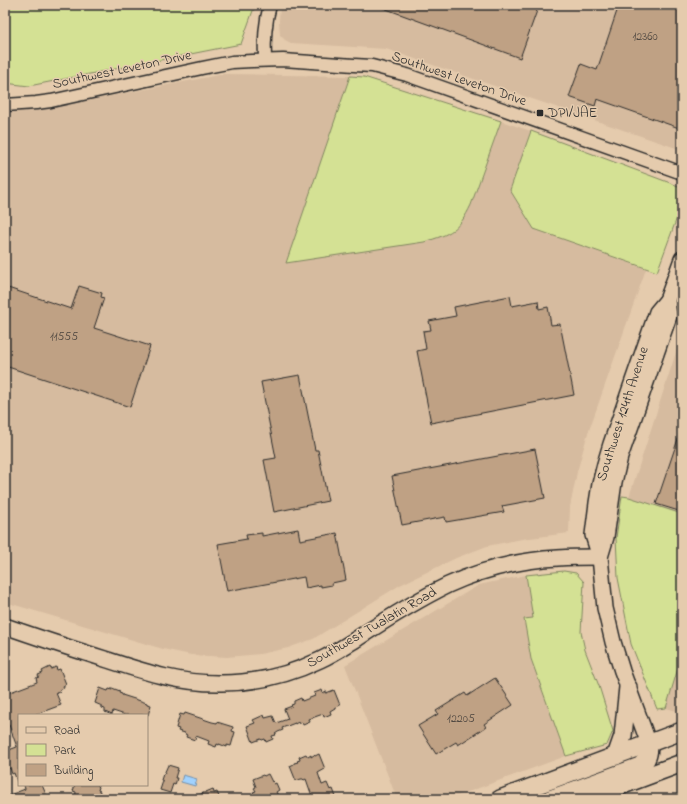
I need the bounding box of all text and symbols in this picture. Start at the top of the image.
house number: 12360 [632,28,658,46]
street label: Southwest Leveton Drive [51,45,194,95]
street label: Southwest Leveton Drive [389,46,530,112]
place label: DPI/JAE [547,103,597,124]
marker: DPI/JAE [535,108,545,118]
house number: 11555 [50,328,78,346]
street label: Southwest 124th Avenue [591,343,655,484]
street label: Southwest Tualatin Road [303,582,441,674]
house number: 12205 [447,710,475,728]
legend [18,714,148,786]
text: Road [54,722,80,740]
text: Park [54,742,76,760]
text: Building [53,762,93,781]

